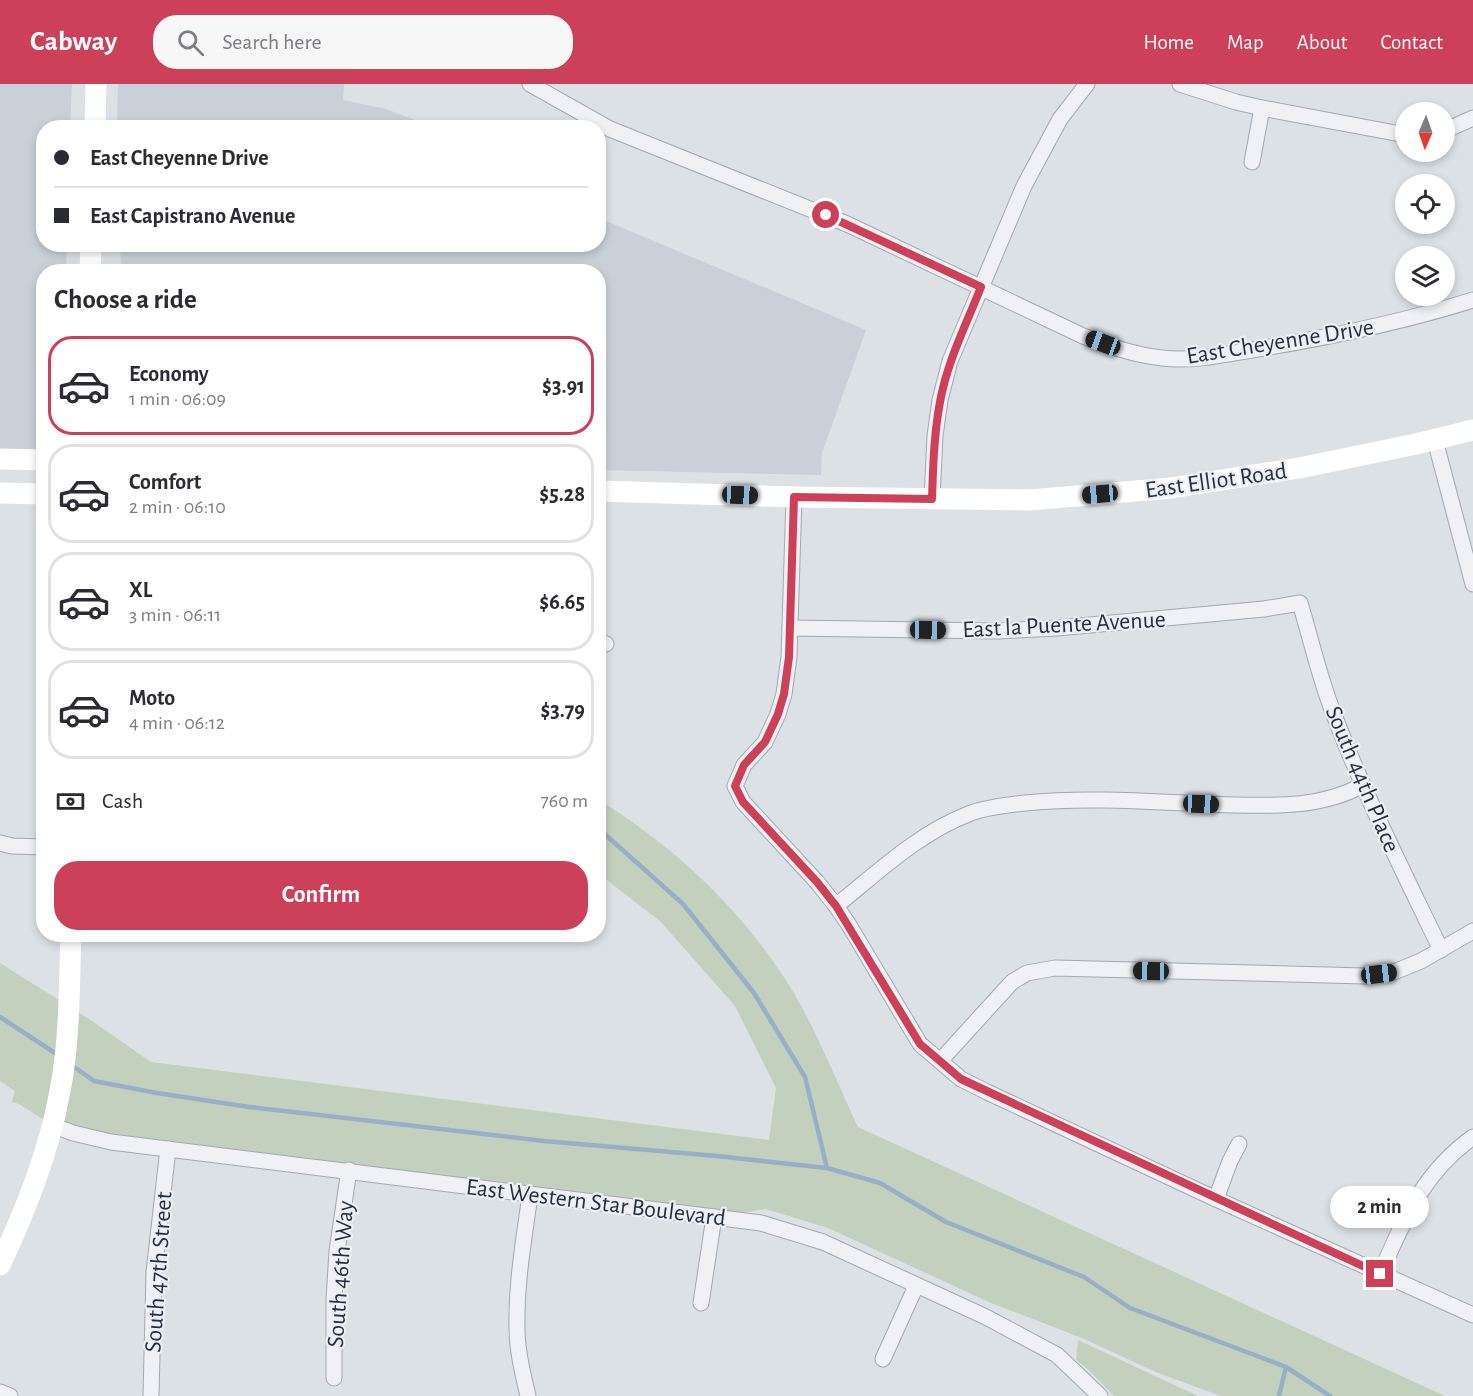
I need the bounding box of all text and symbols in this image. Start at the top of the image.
search box [153,15,573,69]
icon: search [174,26,207,59]
text: Cabway [30,28,117,56]
text: Search here [222,31,322,53]
text: Home [1143,32,1194,53]
text: Map [1227,32,1264,53]
text: About [1297,32,1347,53]
text: Contact [1380,32,1443,53]
north arrow [1395,102,1455,162]
map controls [1395,102,1455,306]
text: East Cheyenne Drive [90,147,269,169]
button: locate [1395,174,1455,234]
route start [812,201,839,228]
text: East Capistrano Avenue [90,205,295,227]
button: layers [1395,246,1455,306]
text: Choose a ride [54,286,197,313]
street label: East Cheyenne Drive [1185,315,1375,369]
car [1083,328,1123,358]
icon: car [57,359,111,413]
text: Economy [129,363,209,385]
text: $3.91 [542,375,585,397]
text: 1 min · 06:09 [129,389,226,409]
street label: East Elliot Road [1144,459,1289,503]
icon: car [57,467,111,521]
text: Comfort [129,471,201,493]
text: $5.28 [539,483,585,505]
car [1081,483,1119,505]
car [722,485,758,505]
text: 2 min · 06:10 [129,497,226,517]
icon: car [57,575,111,629]
text: XL [129,579,152,601]
text: $6.65 [539,591,585,613]
text: 3 min · 06:11 [129,605,221,625]
street label: East la Puente Avenue [962,608,1166,642]
car [910,621,946,639]
icon: car [57,683,111,737]
text: Moto [129,687,175,709]
text: $3.79 [540,699,585,721]
street label: South 44th Place [1321,703,1404,856]
text: 4 min · 06:12 [129,713,225,733]
icon: cash [54,785,87,818]
text: Cash [102,790,143,812]
text: 760 m [540,791,588,811]
car [1183,794,1219,814]
button: Confirm [54,861,588,930]
car [1133,962,1169,980]
car [1360,963,1398,985]
street label: East Western Star Boulevard [465,1175,727,1231]
callout: 2 min [1330,1187,1430,1229]
street label: South 47th Street [141,1191,177,1353]
text: 2 min [1357,1197,1402,1217]
street label: South 46th Way [324,1200,358,1348]
route end [1366,1260,1393,1287]

